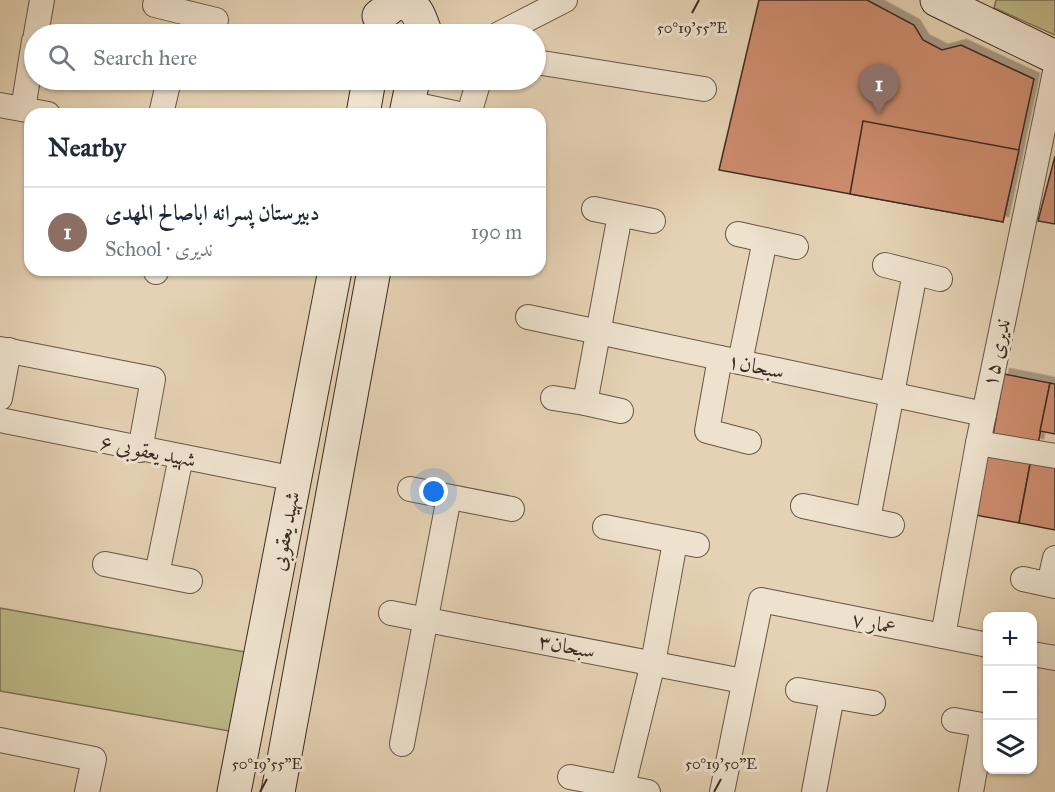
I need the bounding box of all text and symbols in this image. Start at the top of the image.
text: 50°19'55"E [657,19,727,37]
search box [24,24,546,90]
icon: search [45,41,78,74]
text: Search here [93,44,197,71]
pin: 1 [860,64,898,114]
text: Nearby [48,131,126,163]
text: دبیرستان پسرانه اباصالح المهدی [105,199,320,226]
text: 1 [64,220,71,244]
text: 190 m [471,220,522,244]
text: School · ندیری [105,237,213,261]
street label: ندیری ۱۵ [976,317,1016,389]
street label: سبحان۱ [725,347,787,385]
street label: شهید یعقوبی ۶ [97,429,198,475]
your location [419,477,448,506]
street label: شهید یعقوبی [265,489,307,573]
street label: عمار ۷ [850,606,898,640]
map controls [983,612,1037,774]
button: + [983,612,1037,666]
street label: سبحان۳ [536,628,598,664]
button: − [983,666,1037,720]
button: layers [983,720,1037,774]
text: 50°19'55"E [232,755,302,773]
text: 50°19'50"E [685,755,757,773]

